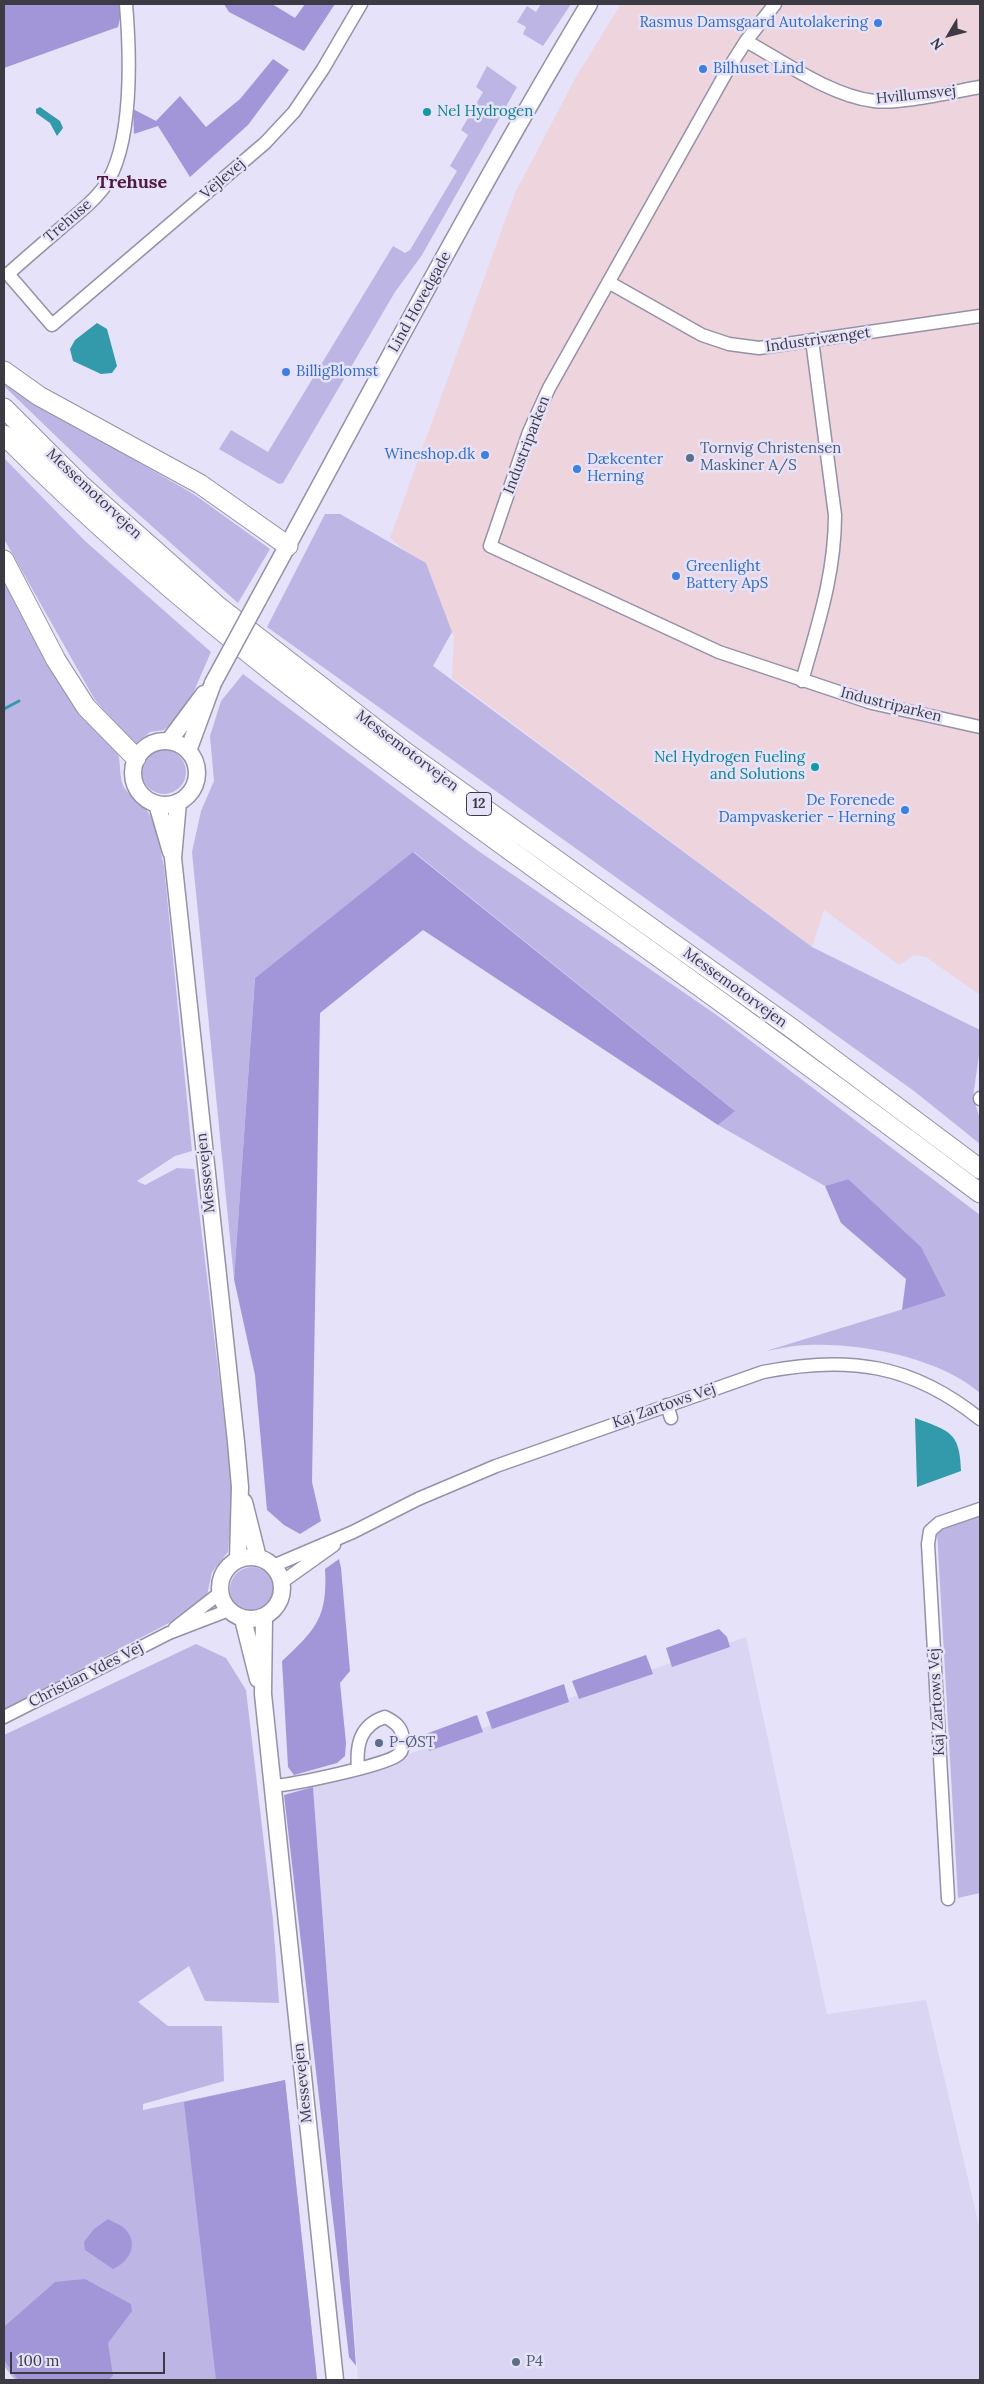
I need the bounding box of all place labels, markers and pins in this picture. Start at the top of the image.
place label: Rasmus Damsgaard Autolakering [639,14,868,32]
marker: Rasmus Damsgaard Autolakering [872,17,884,29]
place label: Bilhuset Lind [713,60,804,78]
marker: Bilhuset Lind [697,63,709,75]
place label: Nel Hydrogen [437,103,533,121]
marker: Nel Hydrogen [421,106,433,118]
place label: BilligBlomst [296,363,378,381]
marker: BilligBlomst [280,366,292,378]
place label: Tornvig Christensen Maskiner A/S [700,440,841,475]
place label: Wineshop.dk [385,446,475,464]
marker: Wineshop.dk [479,449,491,461]
place label: Dækcenter Herning [587,451,663,486]
marker: Tornvig Christensen Maskiner A/S [684,452,696,464]
marker: Dækcenter Herning [571,463,583,475]
place label: Greenlight Battery ApS [686,558,768,593]
marker: Greenlight Battery ApS [670,570,682,582]
place label: Nel Hydrogen Fueling and Solutions [654,749,805,784]
marker: Nel Hydrogen Fueling and Solutions [809,761,821,773]
place label: De Forenede Dampvaskerier - Herning [718,792,895,827]
marker: De Forenede Dampvaskerier - Herning [899,804,911,816]
place label: P-ØST [389,1734,435,1752]
marker: P-ØST [373,1737,385,1749]
place label: P4 [526,2353,543,2371]
marker: P4 [510,2356,522,2368]

